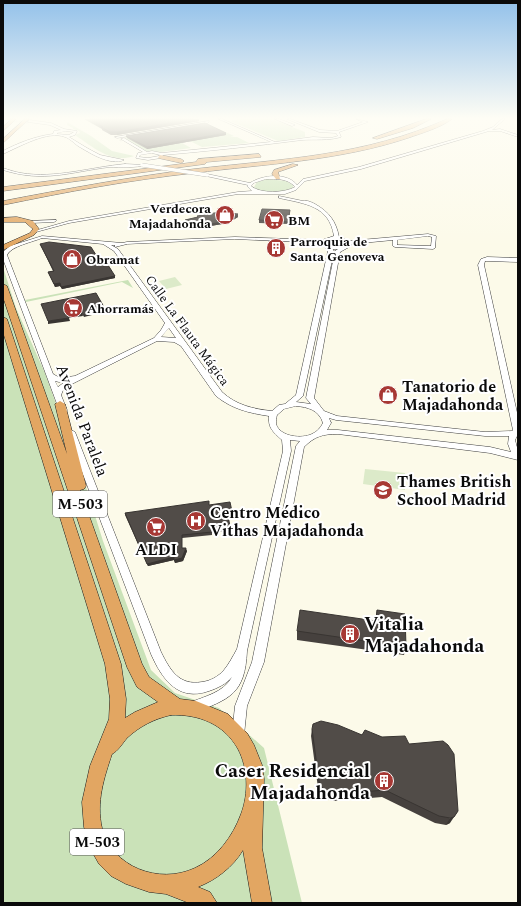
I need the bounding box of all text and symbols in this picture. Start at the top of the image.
place label: Verdecora Majadahonda [129,199,211,234]
shop icon: Verdecora Majadahonda [214,204,236,226]
supermarket icon: BM [263,209,285,231]
place label: BM [288,211,310,231]
place label: Parroquia de Santa Genoveva [290,232,385,267]
building icon: Parroquia de Santa Genoveva [265,237,287,259]
shop icon: Obramat [61,248,83,270]
place label: Obramat [86,250,140,270]
street label: Calle La Flauta Mágica [140,271,235,391]
supermarket icon: Ahorramás [62,297,84,319]
place label: Ahorramás [87,299,154,319]
street label: Avenida Paralela [50,361,115,480]
place label: Tanatorio de Majadahonda [402,375,504,417]
shop icon: Tanatorio de Majadahonda [377,384,399,406]
place label: Thames British School Madrid [397,470,512,512]
school or university icon: Thames British School Madrid [372,479,394,501]
road number: M-503 [53,491,107,517]
place label: Centro Médico Vithas Majadahonda [210,501,365,543]
hospital icon: Centro Médico Vithas Majadahonda [185,510,207,532]
supermarket icon: ALDI [145,516,167,538]
place label: ALDI [135,538,177,562]
place label: Vitalia Majadahonda [364,610,485,661]
building icon: Vitalia Majadahonda [339,623,361,645]
place label: Caser Residencial Majadahonda [215,757,370,808]
building icon: Caser Residencial Majadahonda [373,770,395,792]
road number: M-503 [70,829,124,855]

